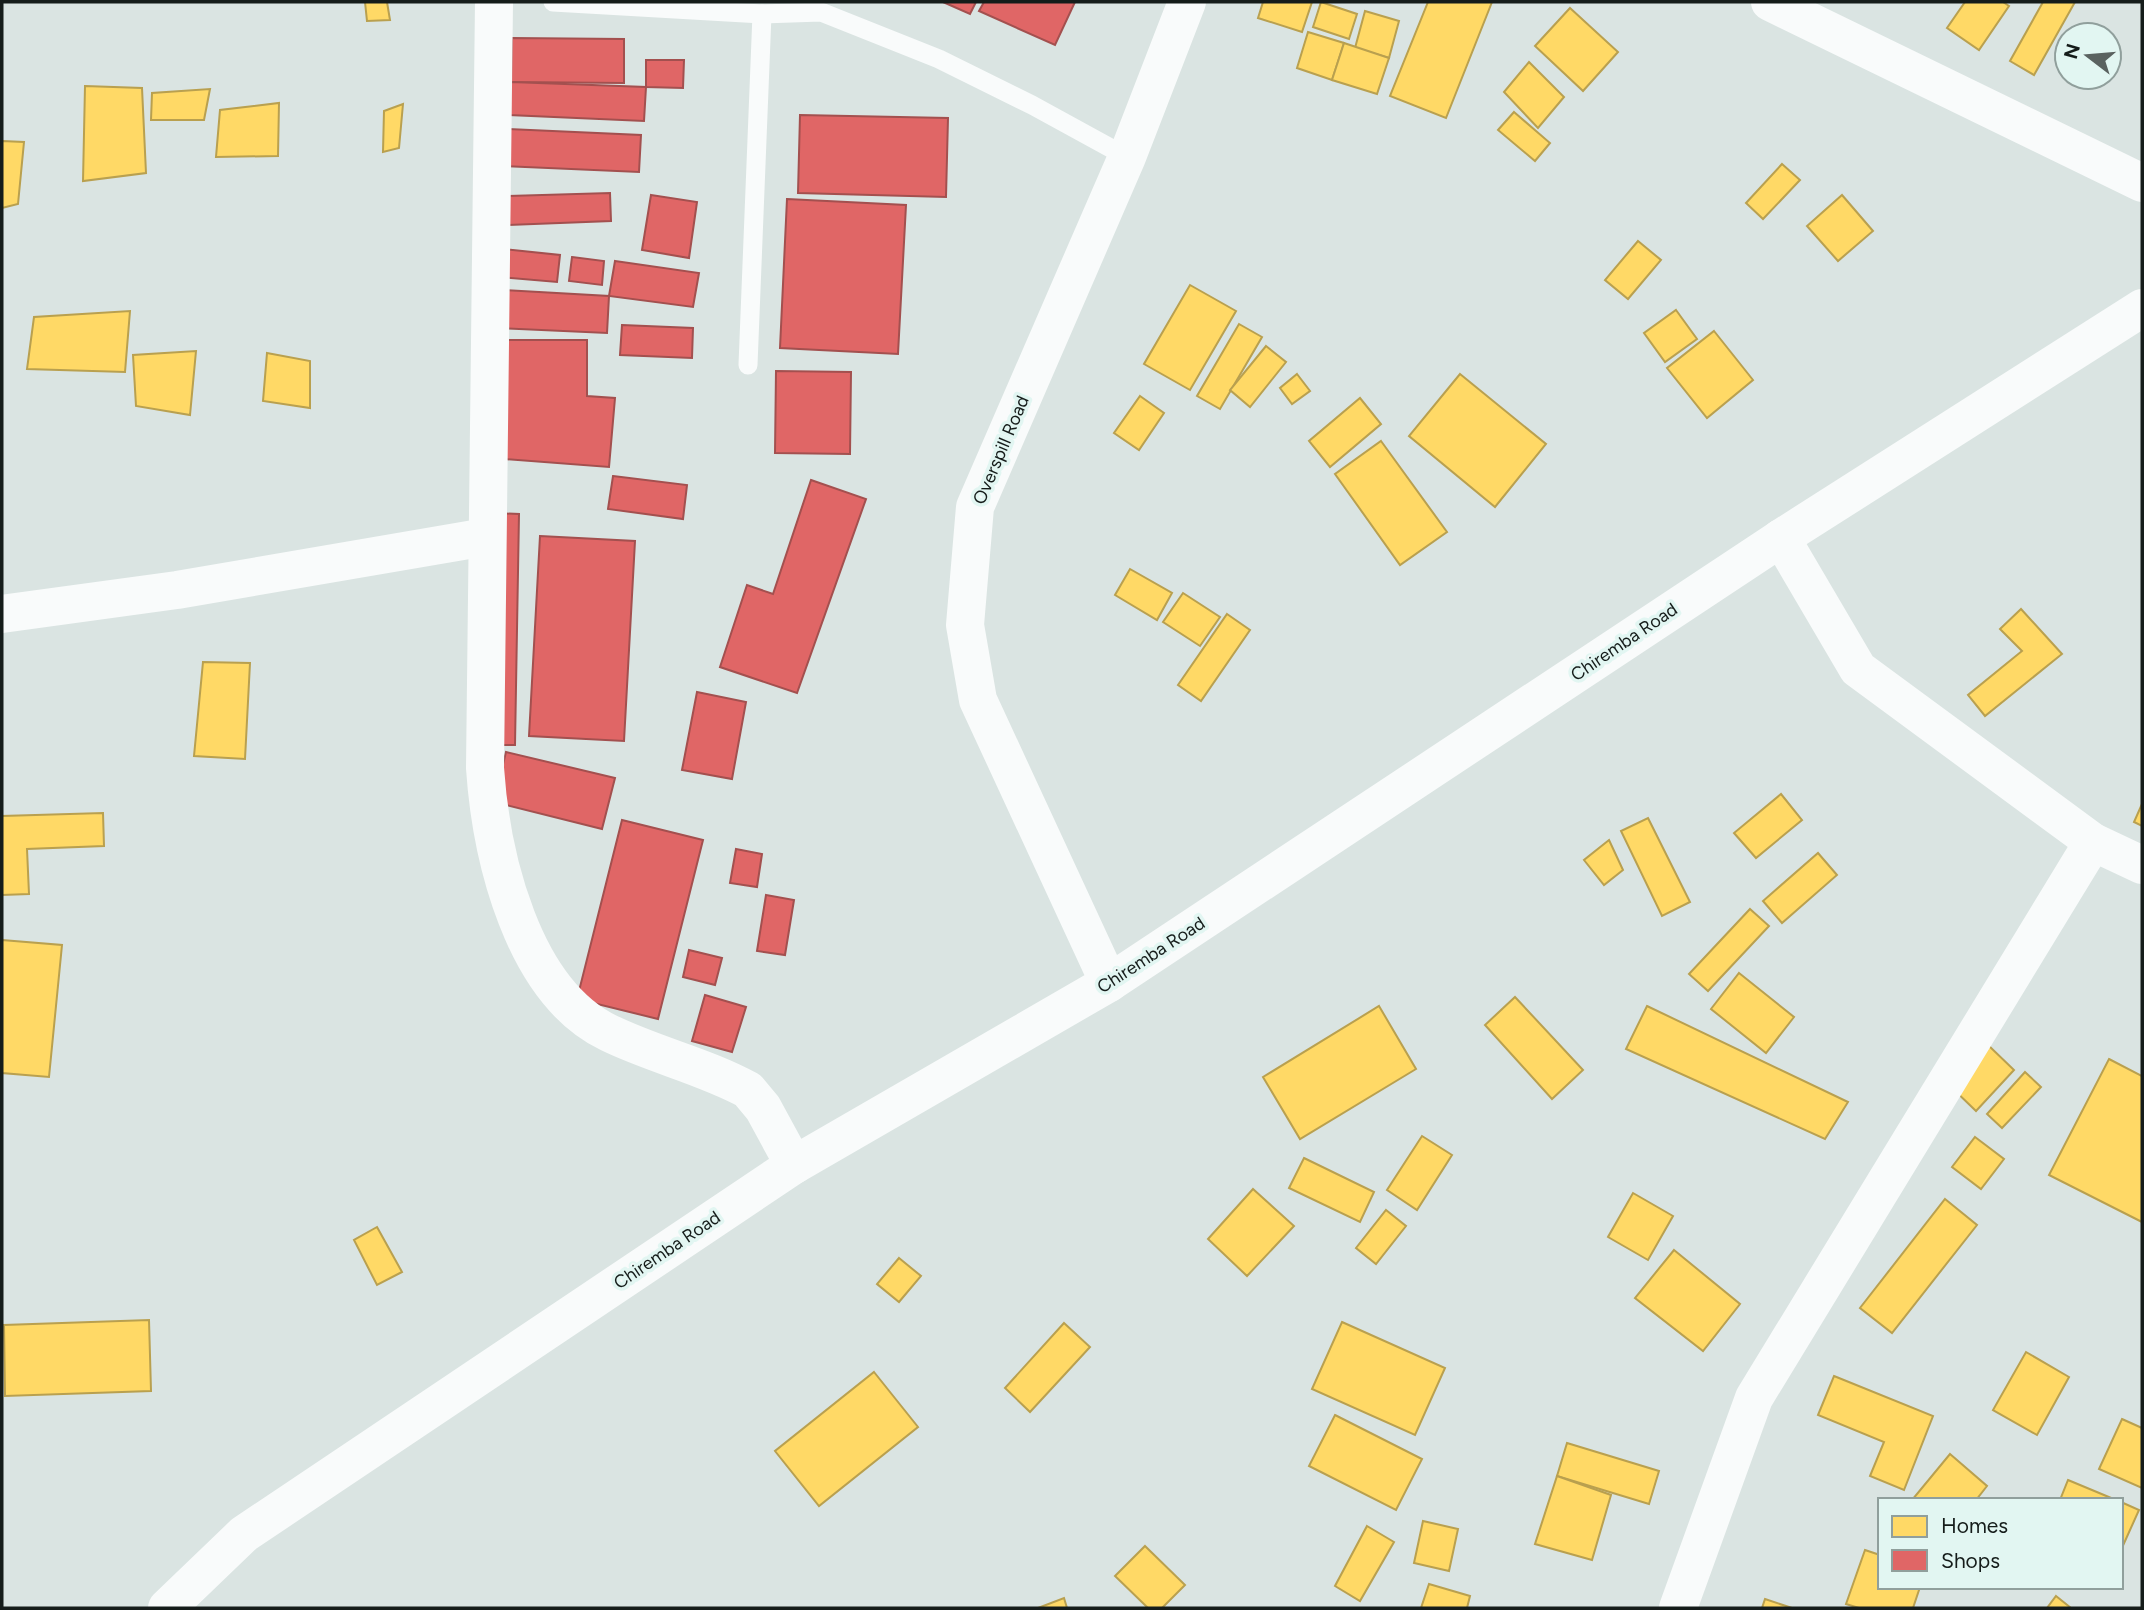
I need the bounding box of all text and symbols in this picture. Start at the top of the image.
north arrow [2053,21,2123,91]
text: N [2059,41,2085,62]
street label: Overspill Road [968,392,1034,508]
street label: Chiremba Road [1566,598,1682,686]
street label: Chiremba Road [1093,912,1209,998]
street label: Chiremba Road [609,1206,725,1294]
legend [1878,1498,2123,1589]
text: Homes [1941,1513,2008,1538]
text: Shops [1941,1548,2000,1573]

